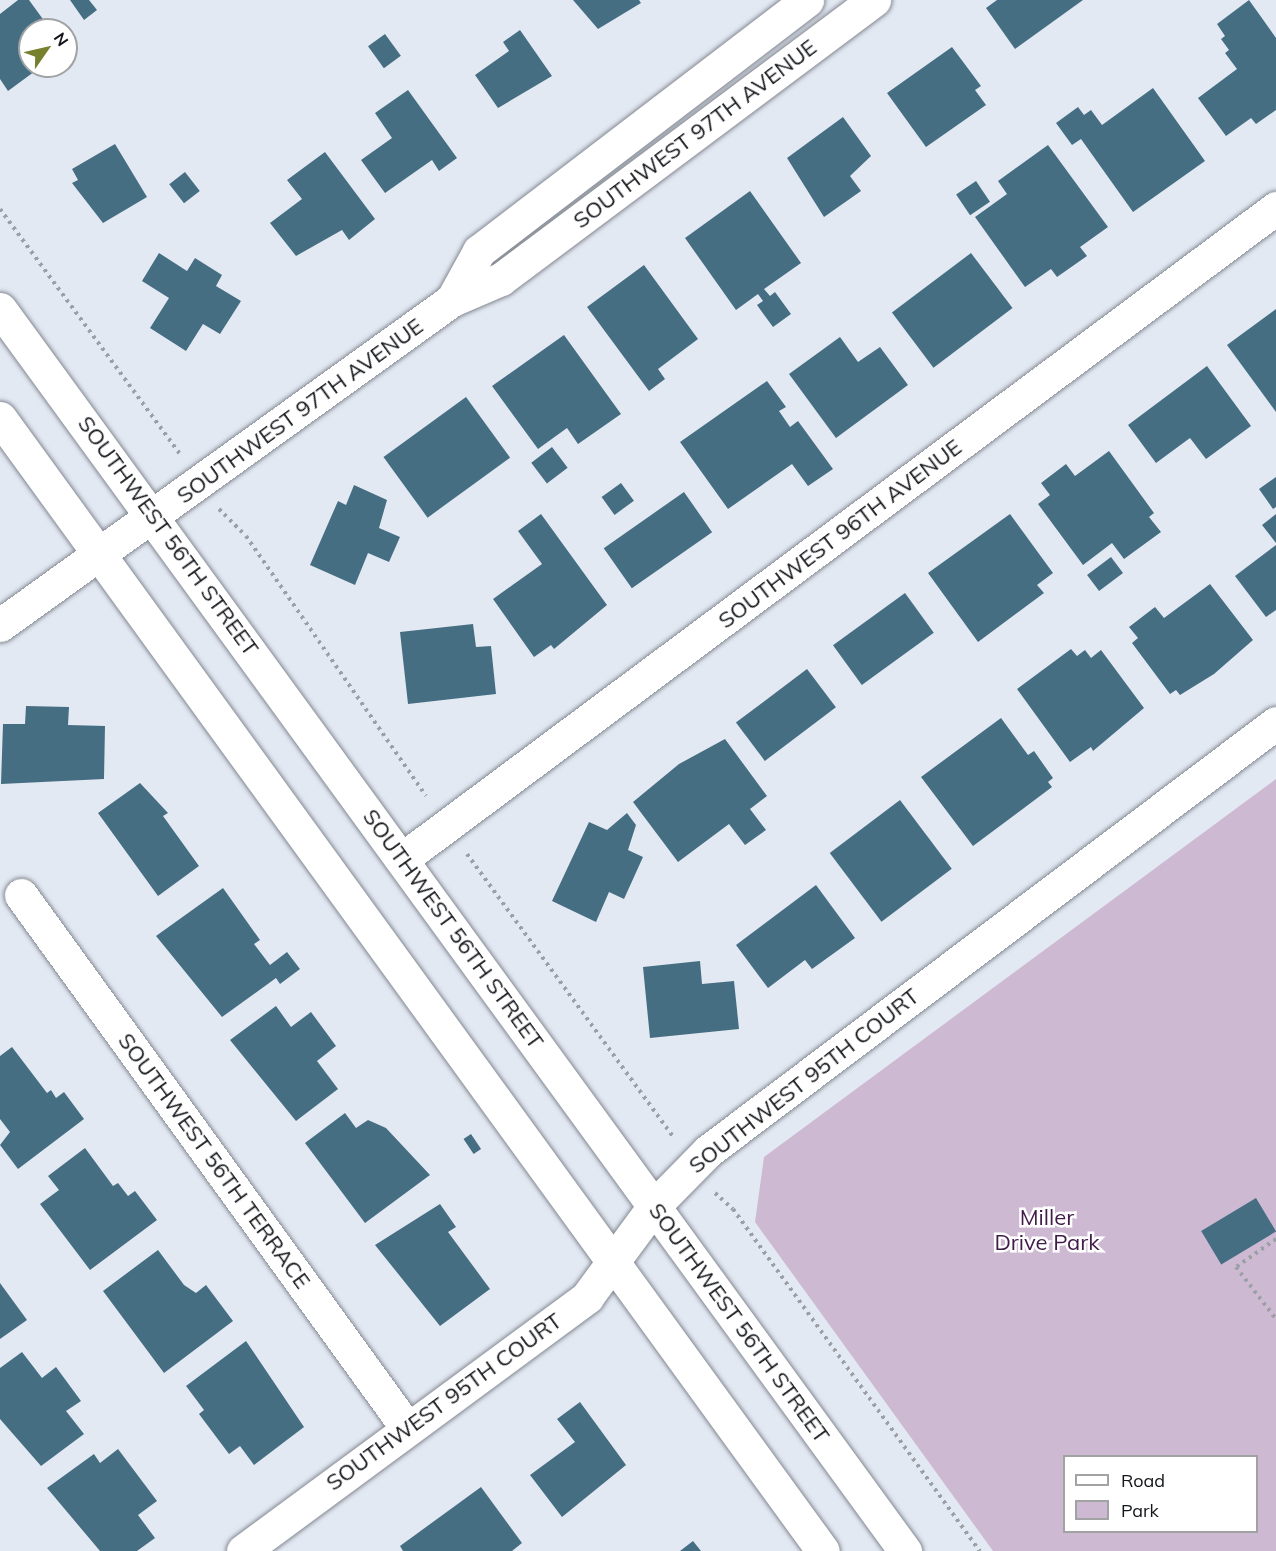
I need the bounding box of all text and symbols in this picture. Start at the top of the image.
north arrow [18,18,78,78]
text: N [50,28,73,50]
street label: SOUTHWEST 97TH AVENUE [568,34,822,234]
street label: SOUTHWEST 97TH AVENUE [172,313,428,509]
street label: SOUTHWEST 56TH STREET [72,411,264,661]
street label: SOUTHWEST 96TH AVENUE [713,434,967,634]
street label: SOUTHWEST 56TH STREET [357,804,549,1054]
street label: SOUTHWEST 95TH COURT [684,983,924,1179]
street label: SOUTHWEST 56TH TERRACE [112,1028,316,1294]
street label: SOUTHWEST 56TH STREET [643,1198,835,1448]
park label: Miller Drive Park [994,1204,1100,1256]
street label: SOUTHWEST 95TH COURT [321,1308,567,1496]
legend [1063,1455,1258,1533]
text: Road [1121,1469,1165,1492]
text: Park [1121,1499,1159,1522]

